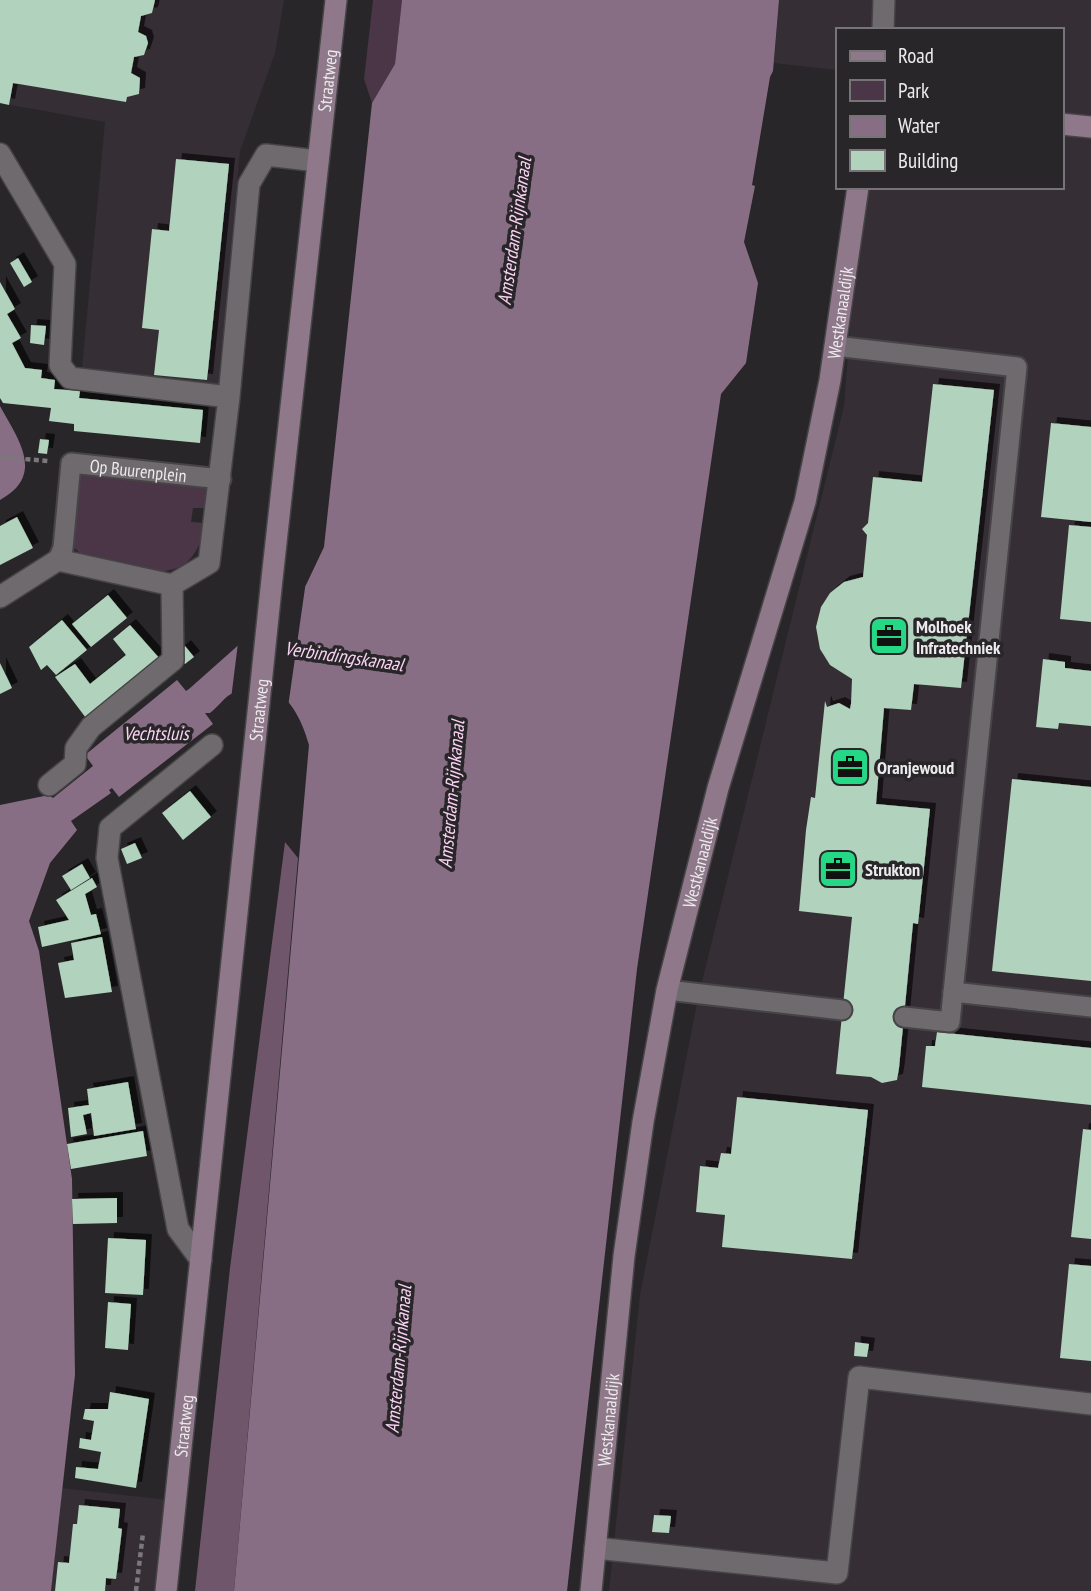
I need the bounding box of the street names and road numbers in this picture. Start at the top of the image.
street label: Straatweg [312,48,342,113]
street label: Westkanaaldijk [822,265,858,360]
street label: Op Buurenplein [89,454,188,487]
street label: Straatweg [244,678,273,742]
street label: Westkanaaldijk [677,814,722,910]
street label: Westkanaaldijk [592,1372,624,1467]
street label: Straatweg [169,1394,198,1458]

